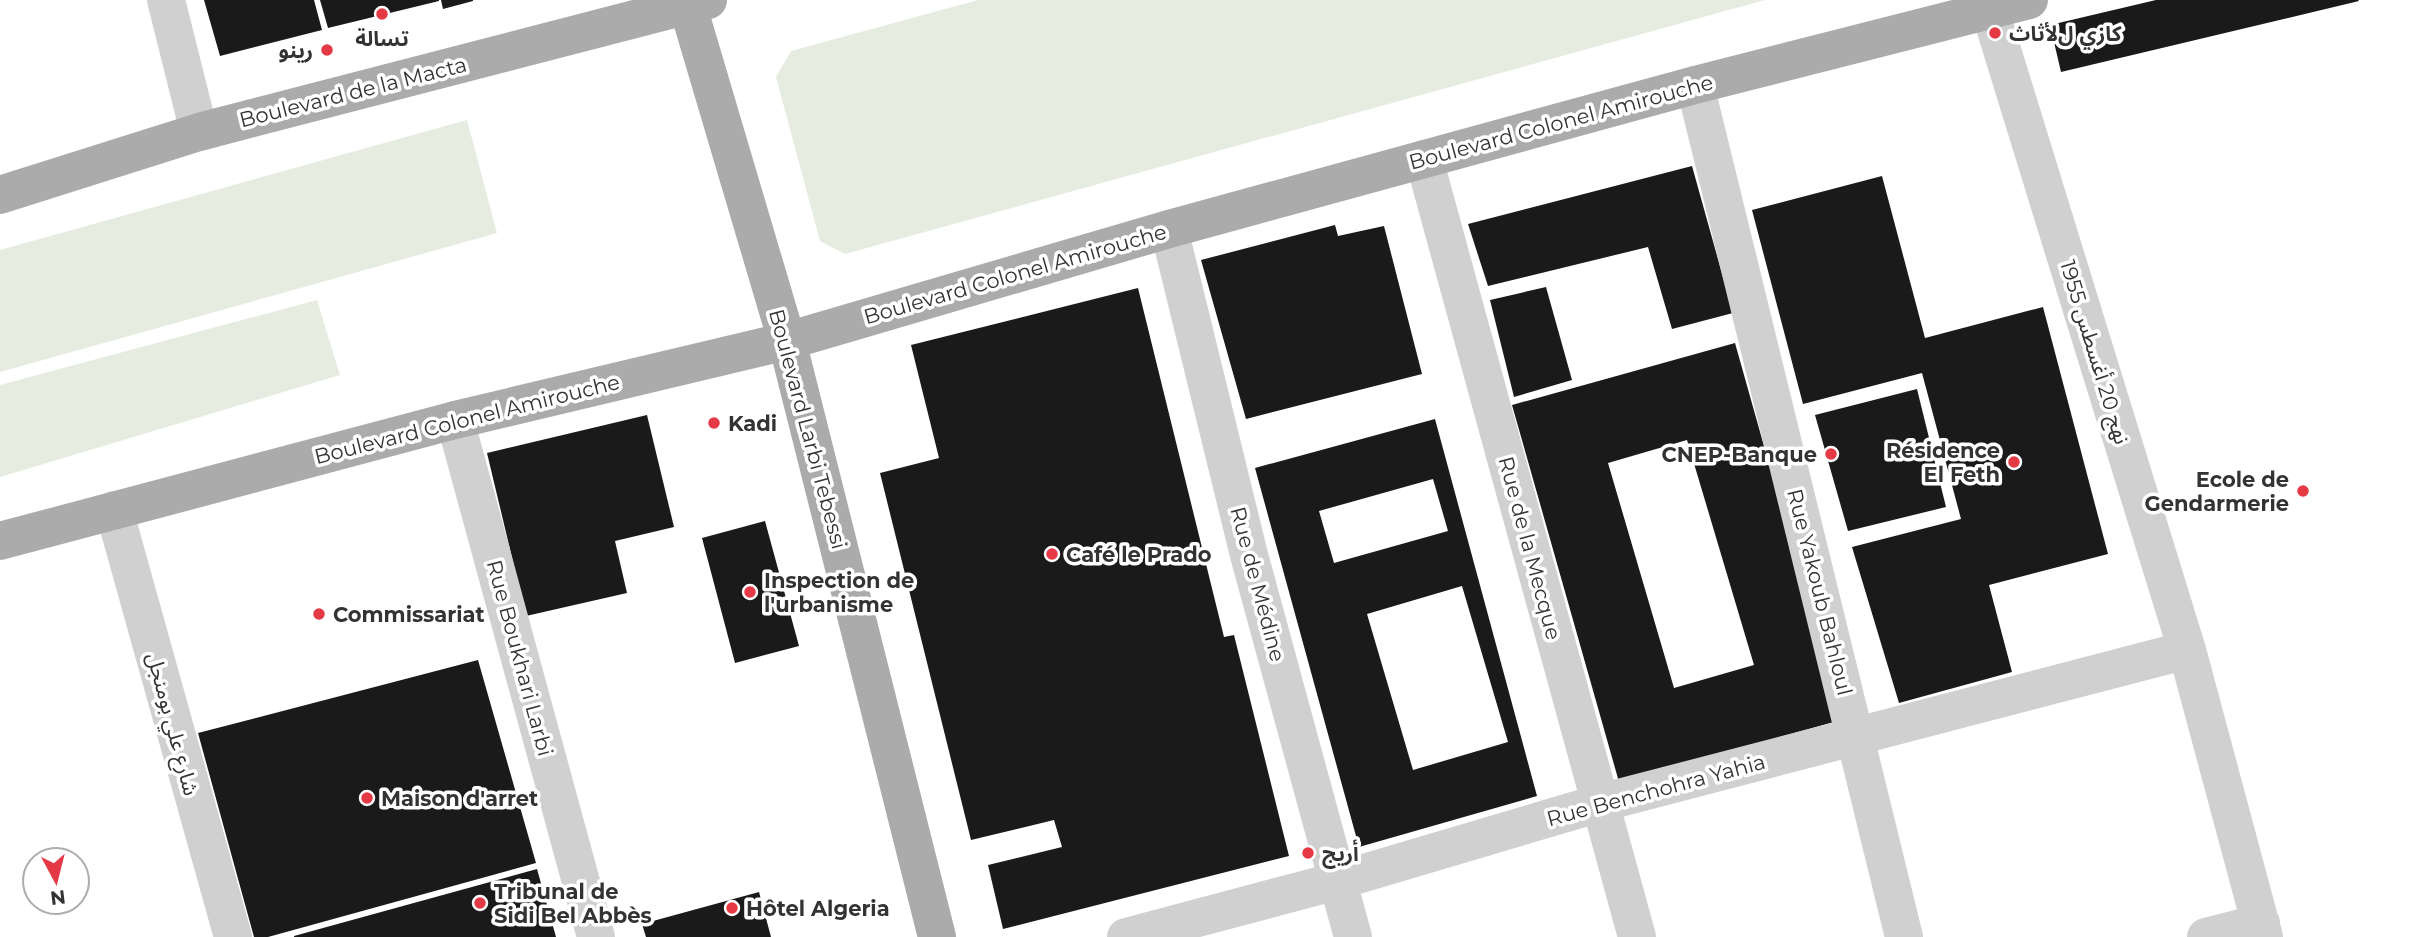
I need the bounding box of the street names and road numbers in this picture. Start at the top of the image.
street label: Boulevard de la Macta [237,52,469,132]
street label: Boulevard Colonel Amirouche [1406,69,1716,175]
street label: Boulevard Colonel Amirouche [861,219,1169,329]
street label: نهج 20 أغسطس 1955 [2052,257,2135,448]
street label: Boulevard Larbi Tebessi [764,306,852,552]
street label: Boulevard Colonel Amirouche [312,369,622,469]
street label: Rue de la Mecque [1493,454,1567,642]
street label: Rue Yakoub Bahloul [1782,486,1858,698]
street label: Rue de Médine [1225,504,1291,664]
street label: Rue Boukhari Larbi [482,557,558,759]
street label: شارع علي بومنجل [138,650,204,799]
street label: Rue Benchohra Yahia [1544,749,1768,831]

